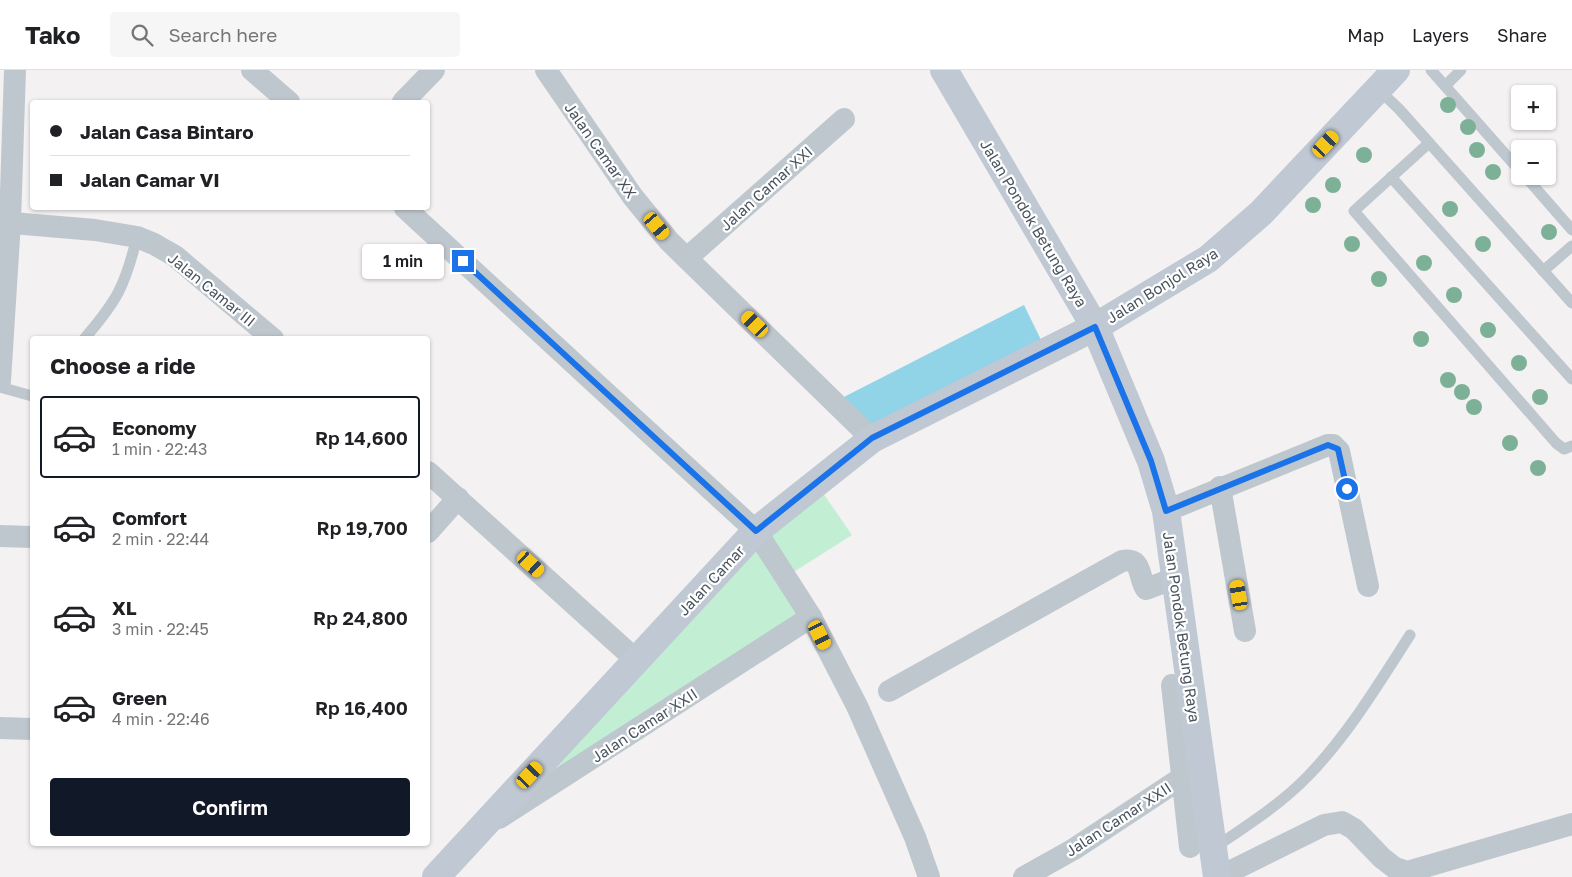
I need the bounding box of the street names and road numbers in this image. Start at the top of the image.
street label: Jalan Camar XX [561,99,641,202]
street label: Jalan Pondok Betung Raya [977,136,1091,310]
street label: Jalan Camar XXI [716,142,816,234]
street label: Jalan Bonjol Raya [1103,244,1221,326]
street label: Jalan Camar III [165,248,259,330]
street label: Jalan Pondok Betung Raya [1160,531,1204,723]
street label: Jalan Camar [674,541,748,619]
street label: Jalan Camar XXII [588,684,700,766]
street label: Jalan Camar XXII [1062,778,1174,860]

